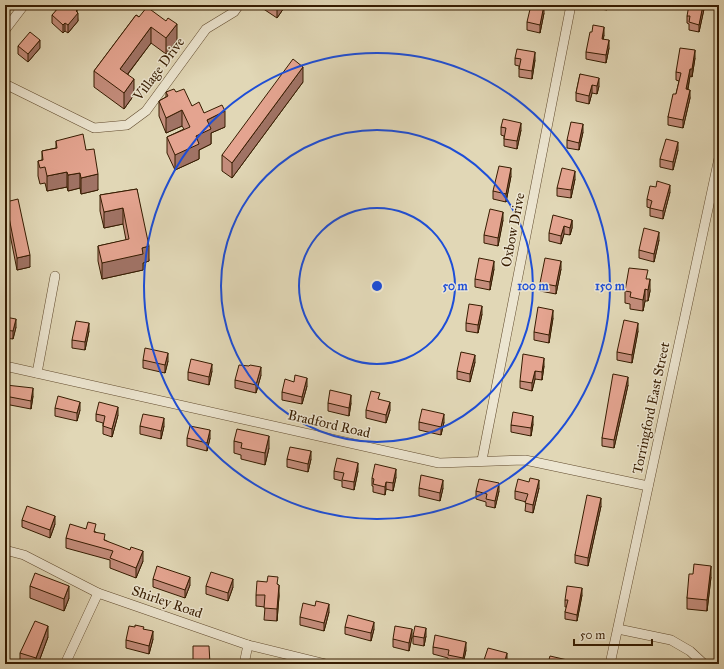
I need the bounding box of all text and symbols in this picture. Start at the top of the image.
street label: Village Drive [129,34,188,105]
street label: Oxbow Drive [497,191,529,269]
centre of rings [370,279,384,293]
text: 50 m [442,279,469,293]
text: 100 m [517,279,550,293]
text: 150 m [595,279,626,293]
street label: Torringford East Street [629,340,673,476]
street label: Bradford Road [286,406,372,442]
street label: Shirley Road [129,582,205,622]
scale bar [574,621,652,647]
text: 50 m [580,628,605,642]

